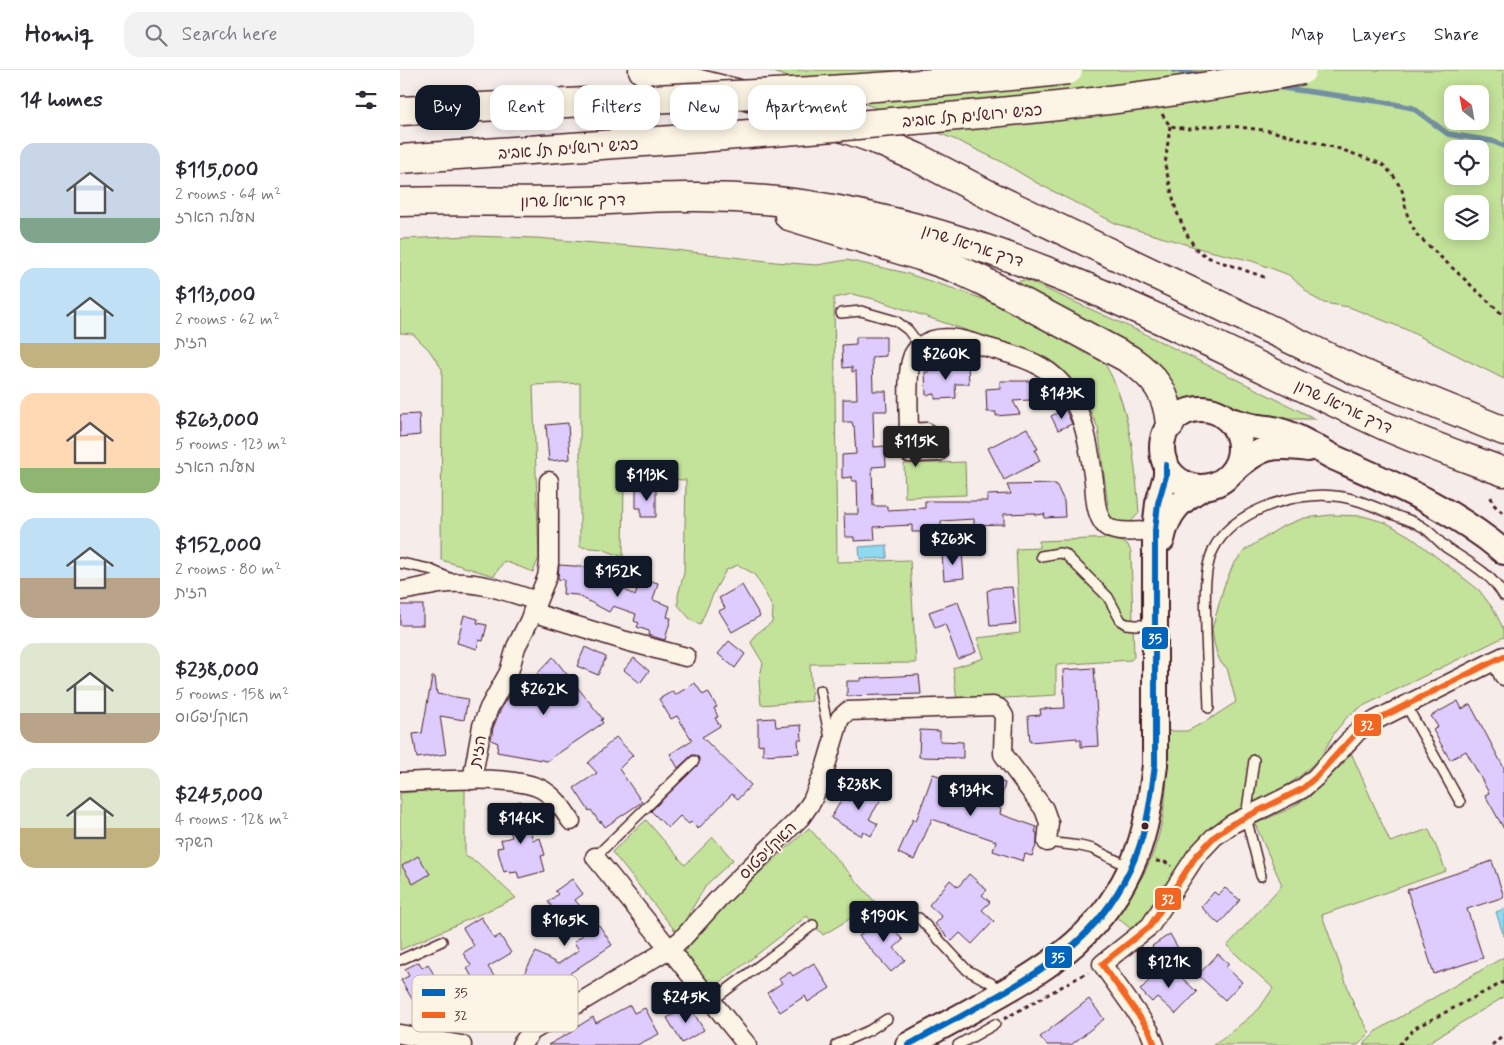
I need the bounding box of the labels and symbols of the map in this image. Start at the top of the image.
north arrow [1444,85,1489,130]
street label: כביש ירושלים תל אביב [901,100,1043,133]
street label: כביש ירושלים תל אביב [497,134,639,165]
street label: דרך אריאל שרון [520,190,626,213]
street label: דרך אריאל שרון [919,220,1026,273]
pin: $260K [911,338,981,381]
street label: דרך אריאל שרון [1291,376,1396,439]
pin: $143K [1027,378,1097,420]
pin: $115K [881,426,951,468]
pin: $113K [612,460,682,502]
pin: $263K [918,524,988,566]
pin: $152K [583,556,653,598]
line badge: 35 [1141,626,1169,650]
text: 35 [1148,630,1162,648]
pin: $262K [509,674,579,716]
line badge: 32 [1353,713,1382,737]
text: 32 [1360,717,1374,735]
street label: הזית [465,733,492,770]
pin: $238K [824,768,894,811]
pin: $134K [936,774,1006,817]
pin: $146K [486,802,556,845]
street label: האקליפטוס [735,818,802,885]
unlabelled marker [1140,821,1150,831]
line badge: 32 [1154,887,1182,911]
text: 32 [1161,891,1175,909]
pin: $190K [849,900,919,943]
pin: $165K [530,904,600,947]
line badge: 35 [1044,945,1073,969]
pin: $121K [1134,946,1204,989]
text: 35 [1051,949,1065,967]
legend [412,975,578,1032]
pin: $245K [651,982,721,1024]
text: 35 [454,984,468,1002]
text: 32 [454,1007,468,1025]

